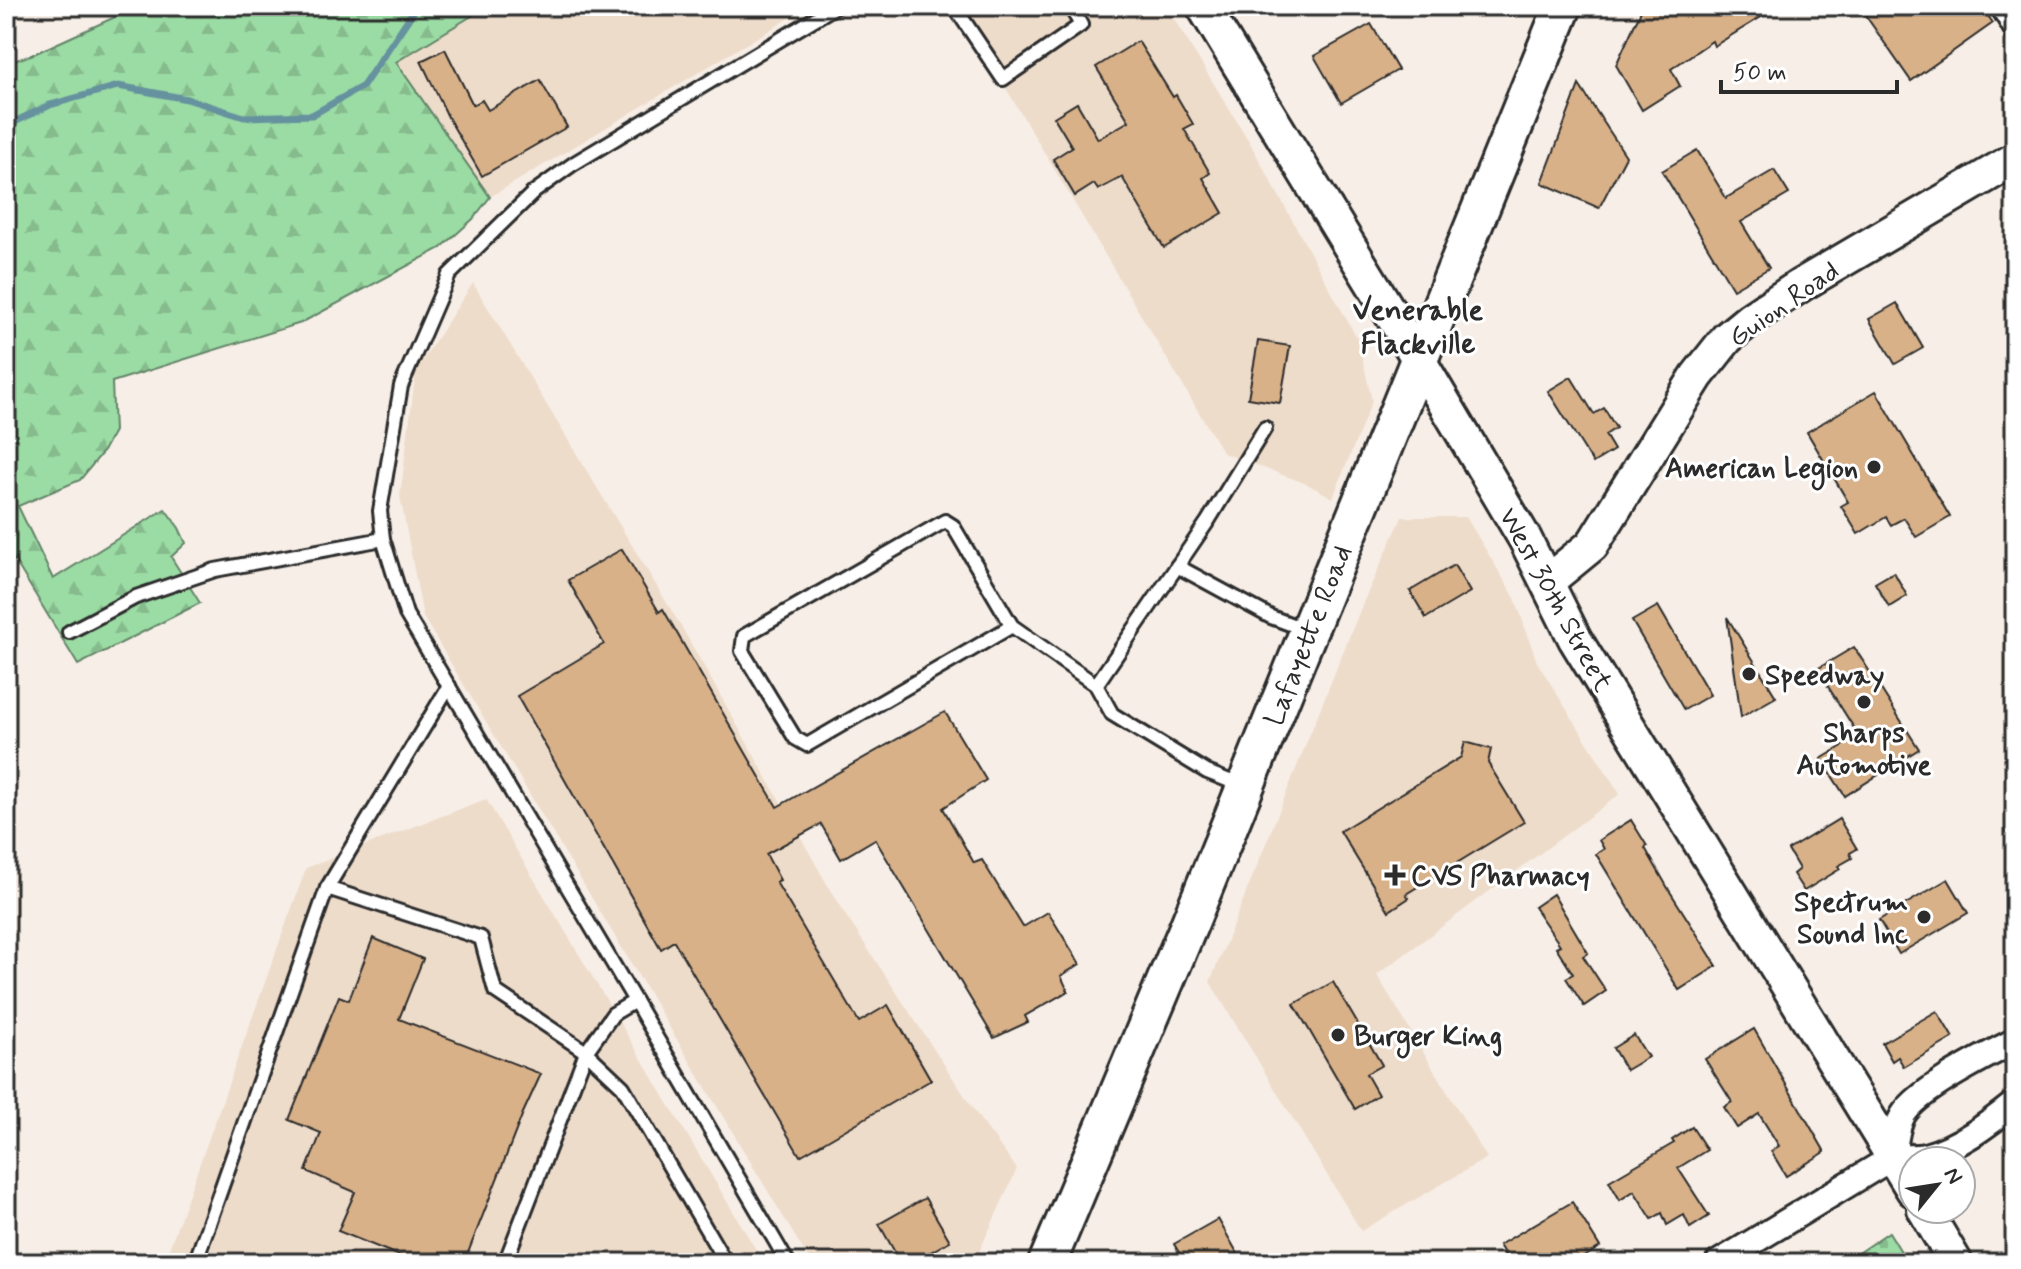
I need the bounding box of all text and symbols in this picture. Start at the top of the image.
scale bar [1721,44,1897,94]
text: 50 m [1733,58,1787,89]
street label: Guion Road [1722,253,1847,357]
district label: Venerable Flackville [1353,291,1484,364]
place label: American Legion [1665,451,1858,491]
marker: American Legion [1865,458,1883,476]
street label: West 30th Street [1489,502,1621,699]
street label: Lafayette Road [1256,540,1362,732]
place label: Speedway [1765,658,1884,695]
marker: Speedway [1740,665,1758,683]
marker: Sharps Automotive [1855,693,1873,711]
place label: Sharps Automotive [1797,716,1932,785]
place label: CVS Pharmacy [1411,859,1590,896]
marker: CVS Pharmacy [1386,866,1404,884]
place label: Spectrum Sound Inc [1794,885,1908,954]
marker: Spectrum Sound Inc [1915,908,1933,926]
place label: Burger King [1354,1019,1502,1059]
marker: Burger King [1329,1026,1347,1044]
north arrow [1897,1145,1977,1225]
text: N [1937,1163,1968,1189]

